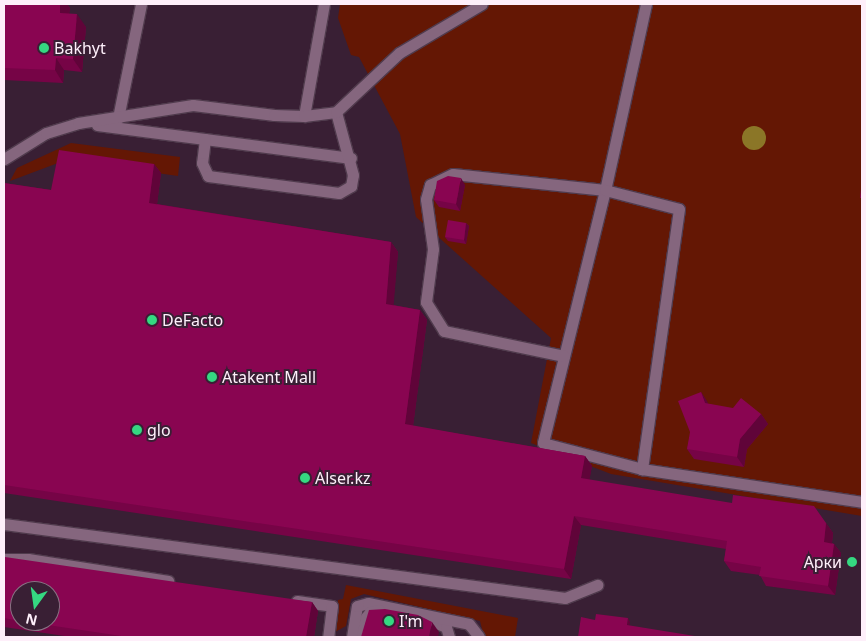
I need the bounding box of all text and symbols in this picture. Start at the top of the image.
place label: Bakhyt [54,38,106,58]
marker: Bakhyt [38,42,50,54]
place label: DeFacto [162,310,223,330]
marker: DeFacto [146,314,158,326]
place label: Atakent Mall [222,367,316,387]
marker: Atakent Mall [206,371,218,383]
place label: glo [147,420,171,440]
marker: glo [131,424,143,436]
place label: Alser.kz [315,468,370,488]
marker: Alser.kz [299,472,311,484]
place label: Арки [804,552,842,572]
marker: Арки [846,556,858,568]
north arrow [10,581,60,631]
text: N [24,609,39,631]
place label: I'm [399,611,423,631]
marker: I'm [383,615,395,627]

